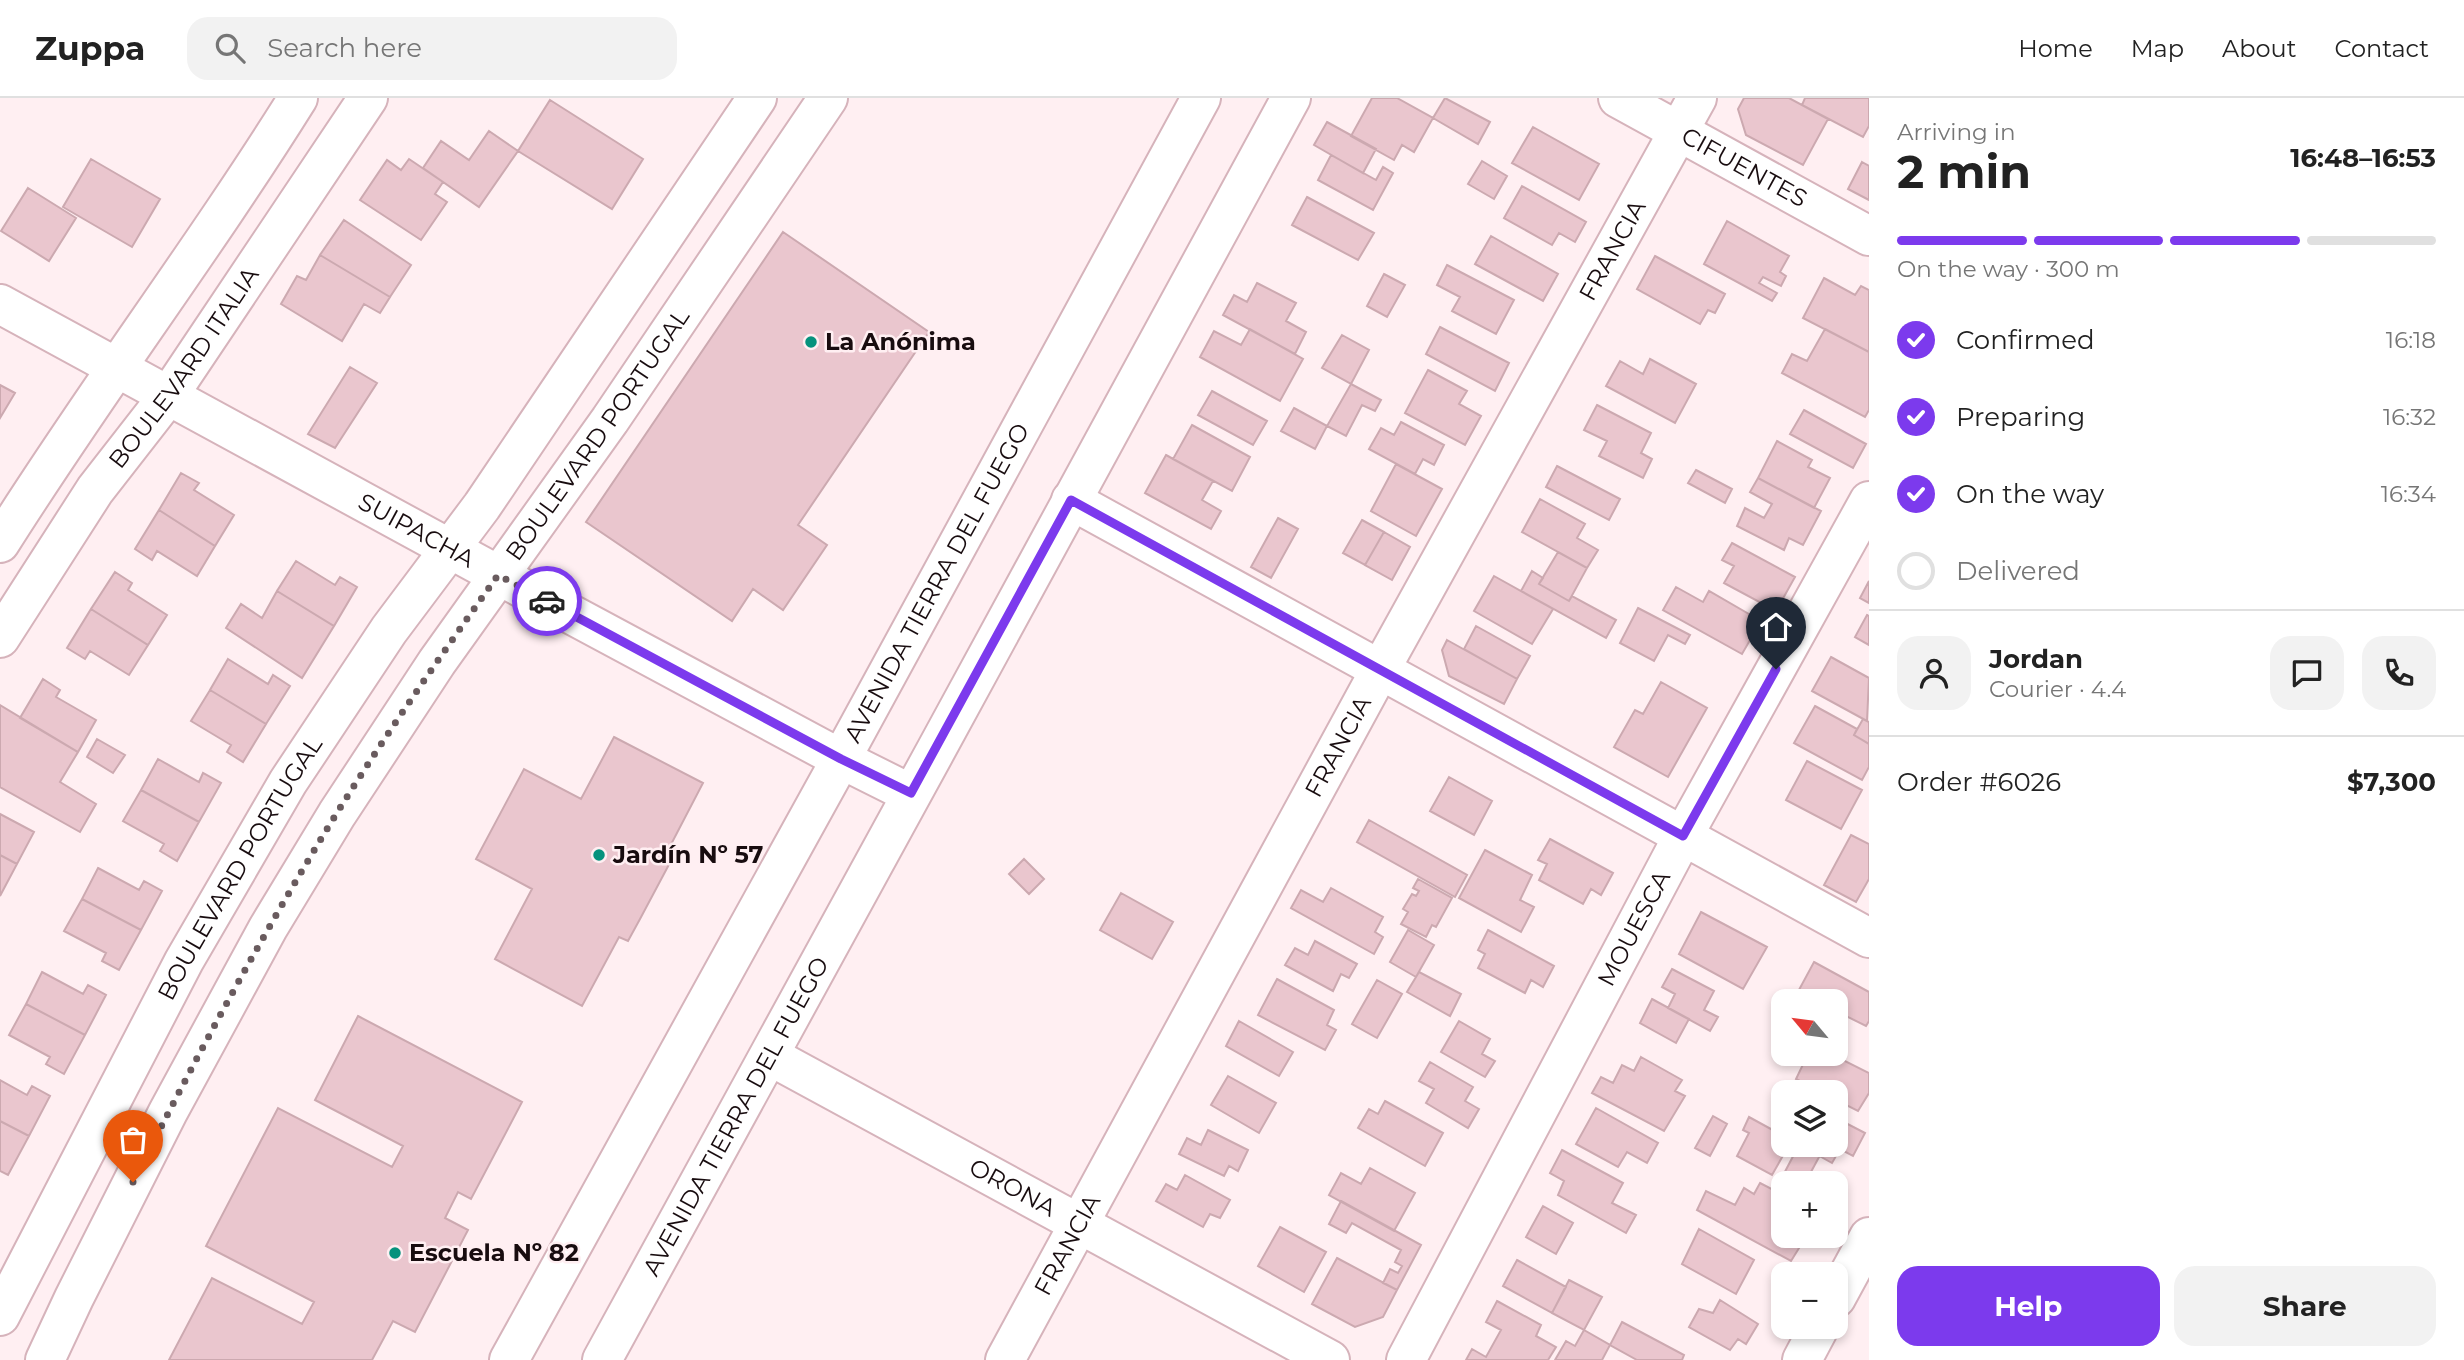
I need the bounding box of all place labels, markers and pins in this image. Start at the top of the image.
place label: La Anónima [825,327,976,356]
marker: La Anónima [803,334,819,350]
pin [1746,597,1806,669]
place label: Jardín Nº 57 [612,840,764,869]
marker: Jardín Nº 57 [591,847,607,863]
pin [103,1110,163,1182]
place label: Escuela Nº 82 [409,1238,579,1267]
marker: Escuela Nº 82 [387,1245,403,1261]

